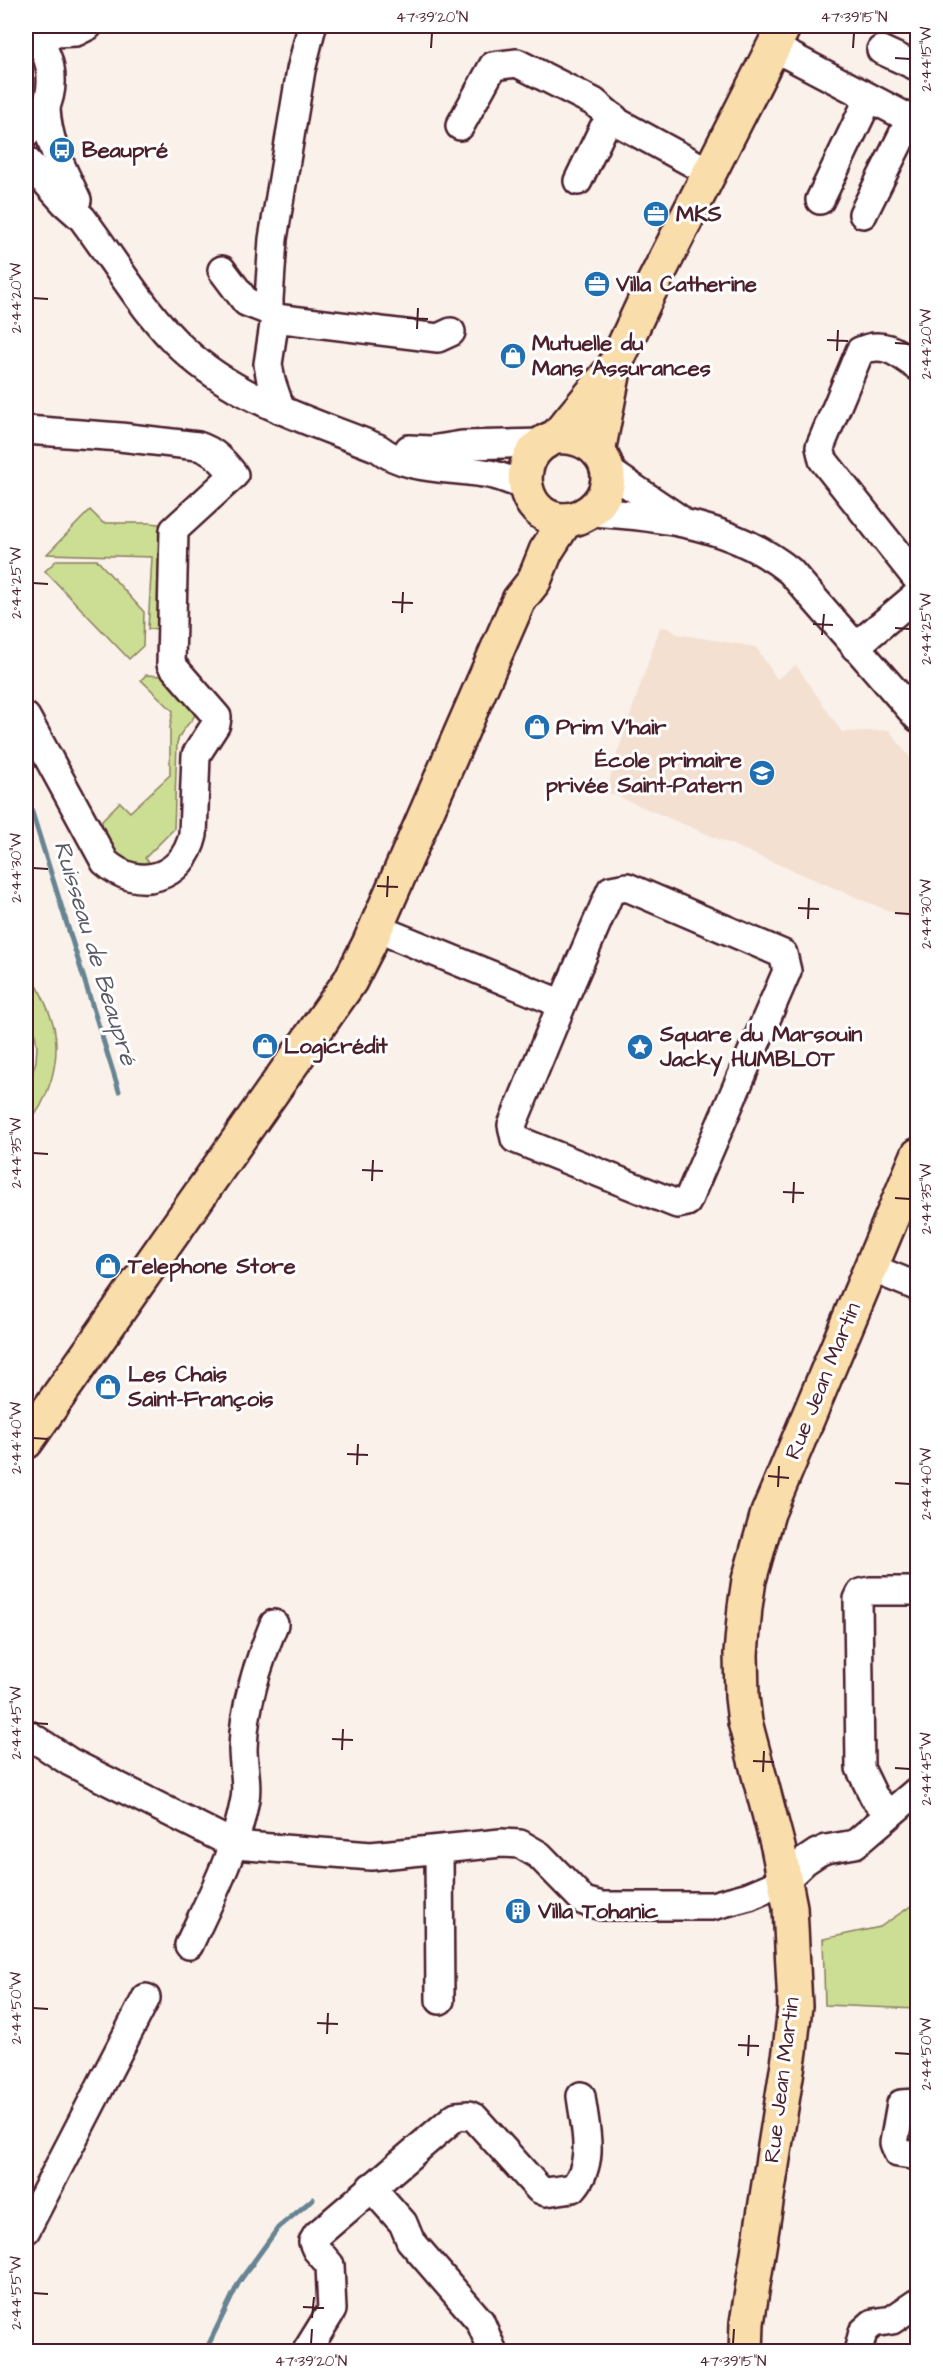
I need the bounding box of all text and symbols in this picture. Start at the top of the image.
text: 47°39'20"N [396,7,468,28]
text: 47°39'15"N [821,7,887,28]
text: 2°44'15"W [916,27,937,91]
bus stop icon: Beaupré [47,135,77,165]
place label: Beaupré [82,135,168,166]
office icon: MKS [641,199,671,229]
place label: MKS [676,199,722,230]
text: 2°44'20"W [6,263,27,333]
office icon: Villa Catherine [582,269,612,299]
place label: Villa Catherine [615,269,757,300]
text: 2°44'20"W [916,309,937,379]
place label: Mutuelle du Mans Assurances [532,328,711,384]
shop icon: Mutuelle du Mans Assurances [498,341,528,371]
text: 2°44'25"W [6,547,27,619]
text: 2°44'25"W [916,593,937,665]
shop icon: Prim V'hair [522,712,552,742]
place label: Prim V'hair [556,712,667,743]
place label: École primaire privée Saint-Patern [546,745,742,801]
school or university icon: École primaire privée Saint-Patern [747,758,777,788]
text: 2°44'30"W [6,833,27,903]
water label: Ruisseau de Beaupré [45,837,146,1070]
text: 2°44'30"W [916,879,937,949]
place label: Square du Marsouin Jacky HUMBLOT [659,1019,862,1077]
shop icon: Logicrédit [250,1031,280,1061]
place label: Logicrédit [284,1031,389,1063]
place icon: Square du Marsouin Jacky HUMBLOT [625,1032,655,1062]
text: 2°44'35"W [6,1118,27,1188]
text: 2°44'35"W [916,1164,937,1234]
shop icon: Telephone Store [93,1251,123,1281]
place label: Telephone Store [127,1251,296,1282]
street label: Rue Jean Martin [777,1298,869,1464]
place label: Les Chais Saint-François [127,1359,274,1415]
shop icon: Les Chais Saint-François [93,1372,123,1402]
text: 2°44'40"W [6,1402,27,1474]
text: 2°44'40"W [916,1448,937,1520]
text: 2°44'45"W [6,1686,27,1760]
text: 2°44'45"W [916,1732,937,1806]
building icon: Villa Tohanic [503,1896,533,1926]
place label: Villa Tohanic [537,1896,659,1927]
text: 2°44'50"W [6,1972,27,2044]
street label: Rue Jean Martin [756,1995,808,2165]
text: 2°44'50"W [916,2018,937,2090]
text: 2°44'55"W [6,2256,27,2330]
text: 47°39'20"N [275,2351,347,2372]
text: 47°39'15"N [700,2351,766,2372]

